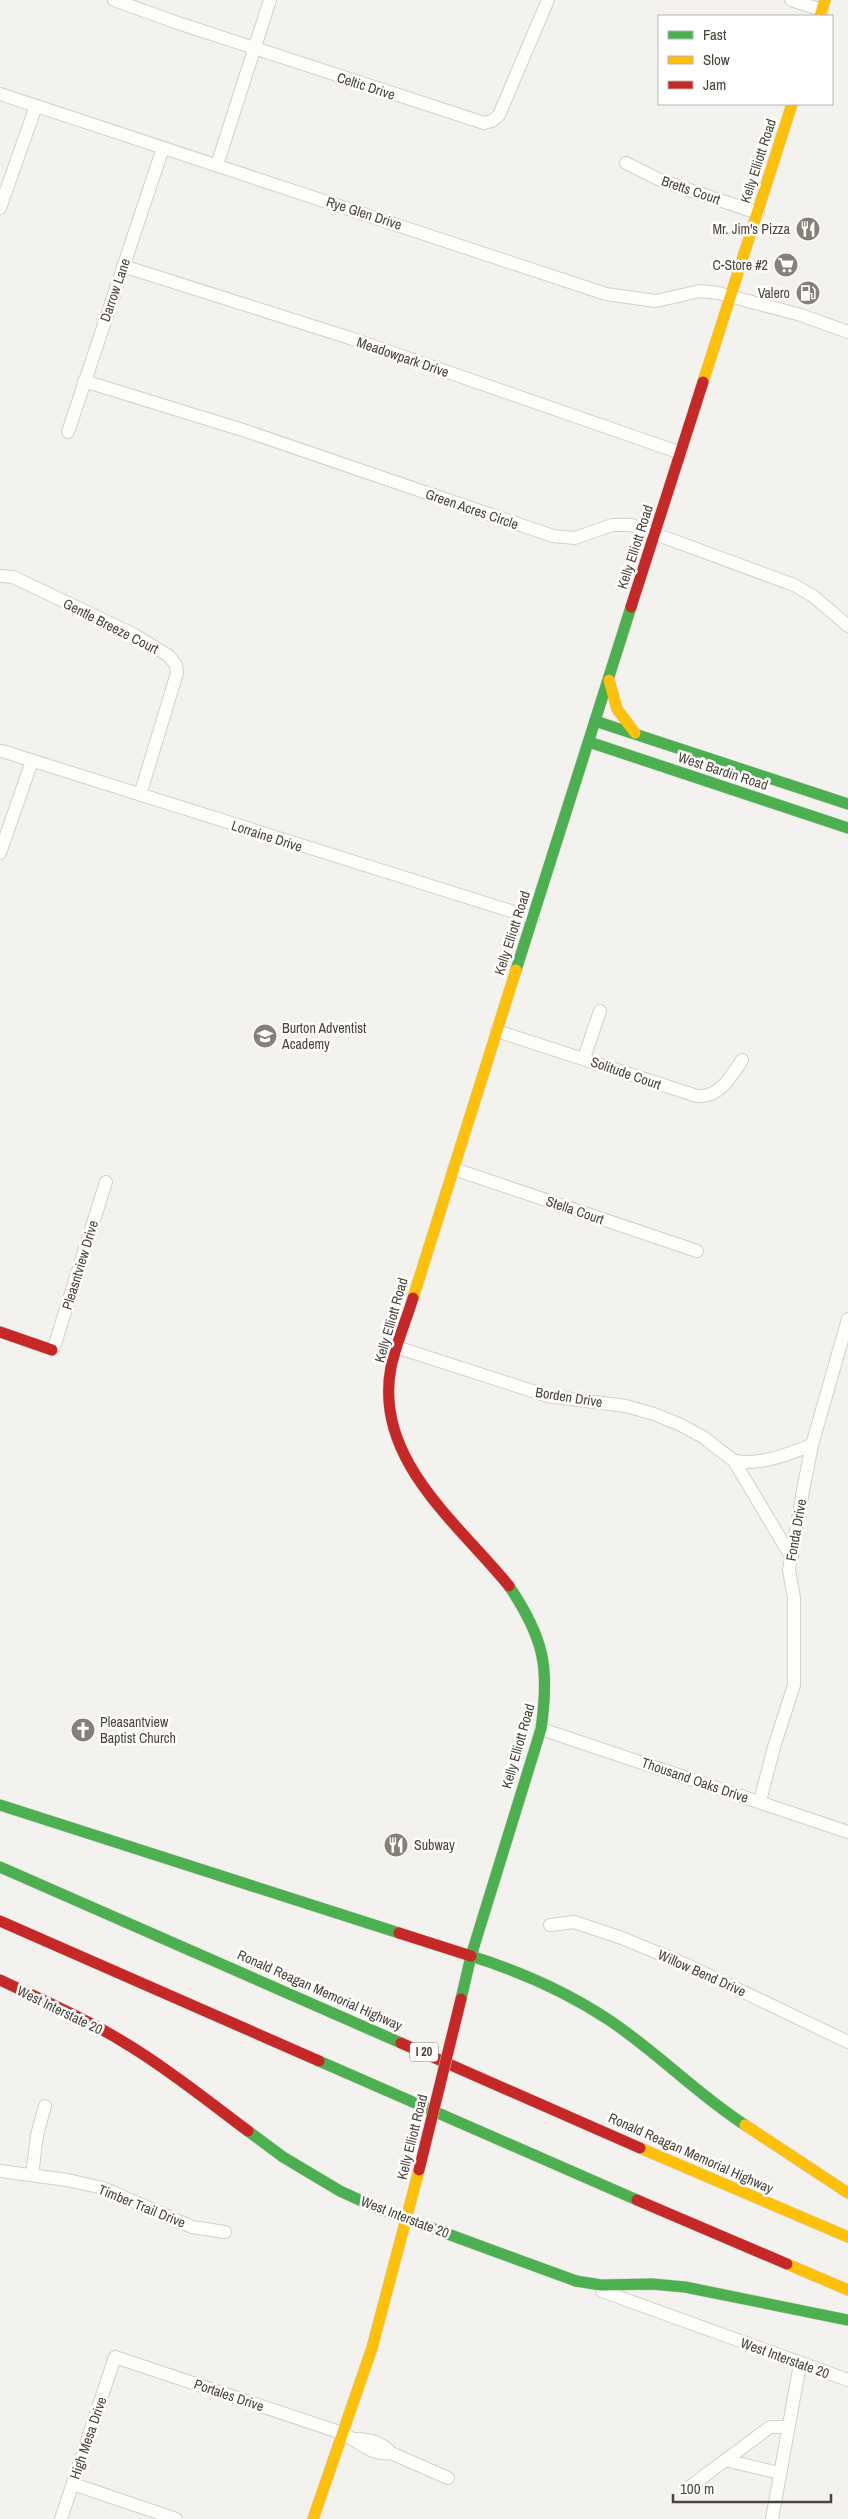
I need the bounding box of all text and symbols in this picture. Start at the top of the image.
legend [658,15,833,105]
text: Fast [703,24,727,45]
text: Slow [703,49,730,70]
street label: Celtic Drive [335,68,397,104]
text: Jam [703,74,726,95]
street label: Kelly Elliott Road [736,117,780,205]
street label: Bretts Court [659,172,723,208]
street label: Rye Glen Drive [324,192,404,234]
restaurant icon: Mr. Jim's Pizza [795,216,821,242]
place label: Mr. Jim's Pizza [713,220,791,238]
supermarket icon: C-Store #2 [773,252,799,278]
street label: Darrow Lane [96,256,134,324]
place label: C-Store #2 [712,256,768,274]
fuel station icon: Valero [795,280,821,306]
place label: Valero [758,284,790,302]
street label: Meadowpark Drive [355,333,451,381]
street label: Green Acres Circle [423,485,521,533]
street label: Kelly Elliott Road [613,503,657,591]
street label: Gentle Breeze Court [60,594,162,658]
street label: West Bardin Road [676,748,770,794]
street label: Lorraine Drive [229,816,305,856]
street label: Kelly Elliott Road [490,889,534,977]
place label: Burton Adventist Academy [281,1019,366,1053]
school or university icon: Burton Adventist Academy [252,1023,278,1049]
street label: Solitude Court [588,1053,664,1093]
street label: Stella Court [544,1192,606,1228]
street label: Pleasntview Drive [58,1218,102,1312]
street label: Kelly Elliott Road [370,1276,412,1364]
street label: Borden Drive [534,1383,604,1411]
street label: Fonda Drive [782,1498,810,1562]
street label: Kelly Elliott Road [497,1702,539,1790]
place label: Pleasantview Baptist Church [100,1713,176,1747]
church icon: Pleasantview Baptist Church [70,1717,96,1743]
street label: Thousand Oaks Drive [639,1753,751,1807]
restaurant icon: Subway [383,1832,409,1858]
place label: Subway [414,1836,455,1854]
street label: Ronald Reagan Memorial Highway [235,1945,406,2035]
street label: Willow Bend Drive [655,1946,749,2000]
street label: West Interstate 20 [14,1982,106,2038]
road number: I 20 [410,2042,438,2062]
street label: Kelly Elliott Road [393,2092,431,2182]
street label: Ronald Reagan Memorial Highway [606,2108,777,2198]
street label: Timber Trail Drive [96,2180,188,2232]
street label: West Interstate 20 [358,2192,452,2242]
street label: West Interstate 20 [738,2334,832,2382]
street label: Portales Drive [192,2375,266,2415]
street label: High Mesa Drive [65,2394,111,2482]
scale bar [673,2472,830,2504]
text: 100 m [680,2478,714,2499]

